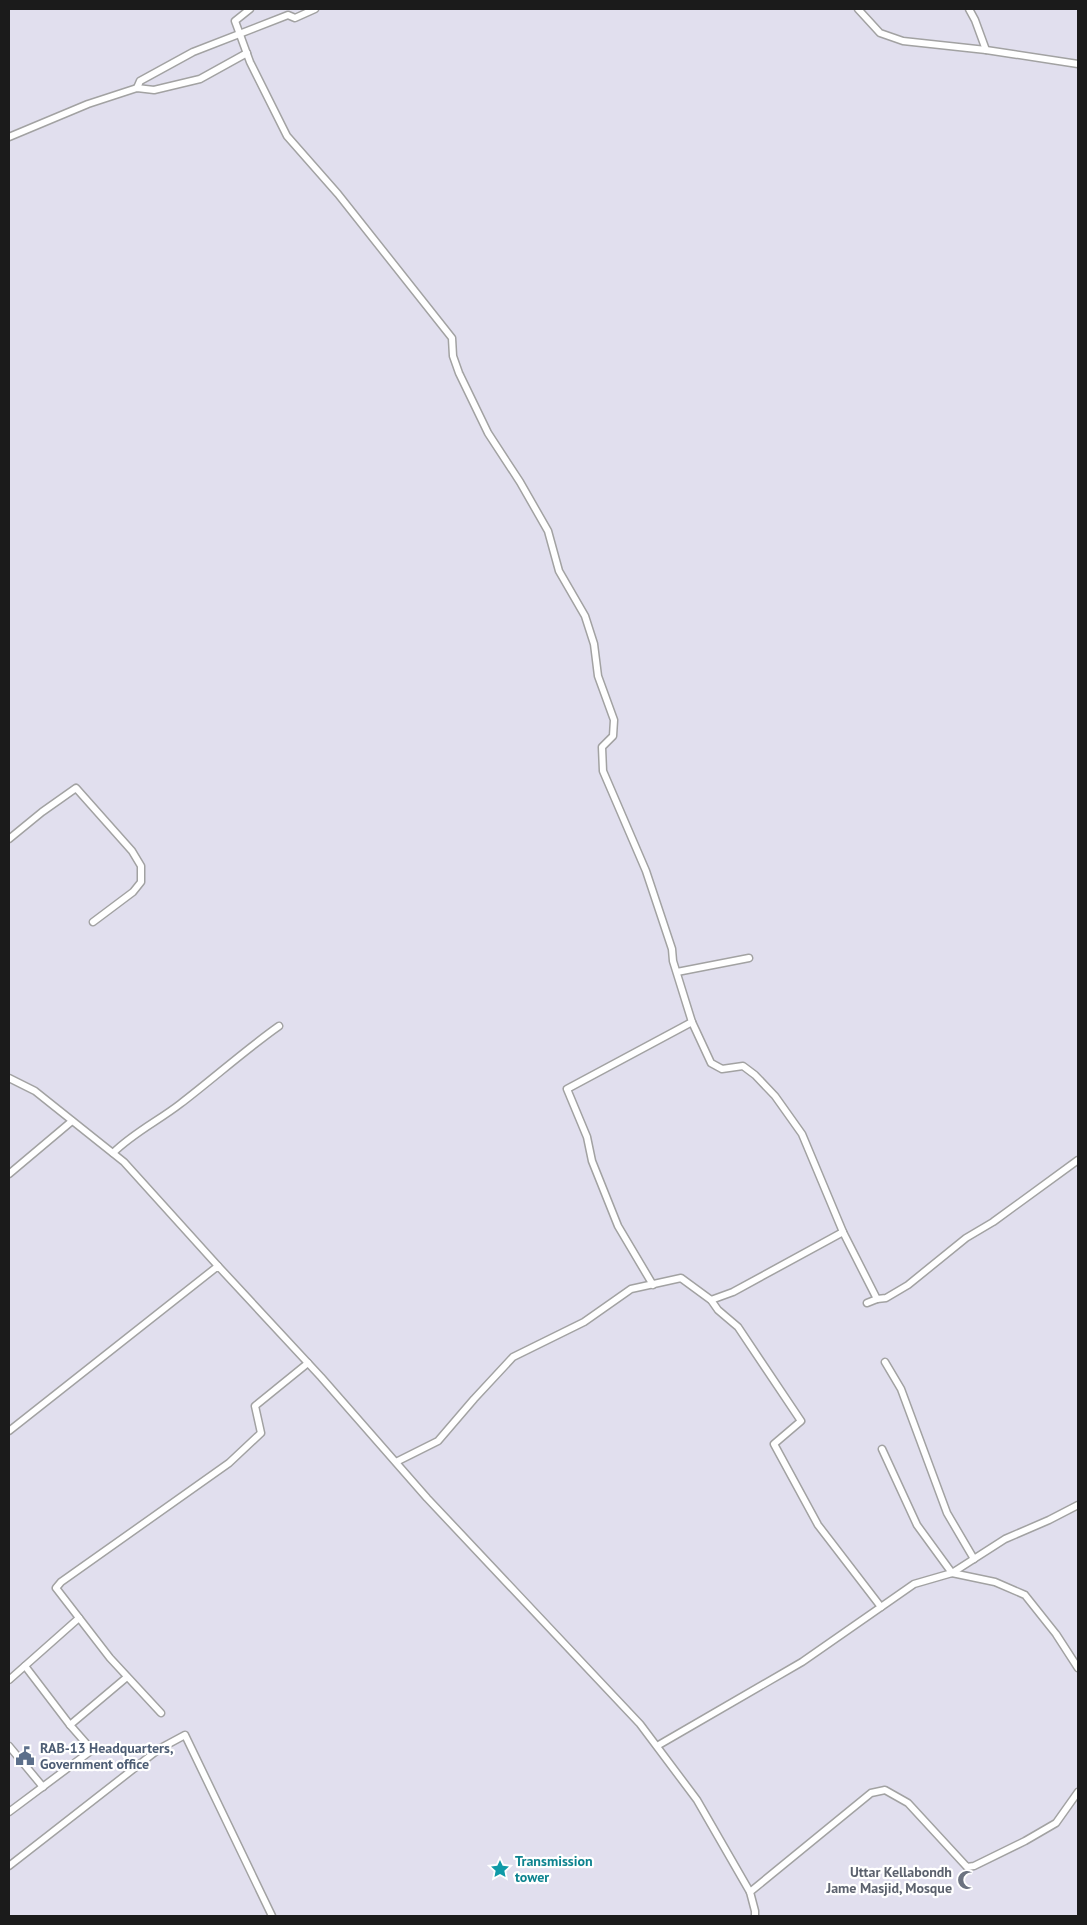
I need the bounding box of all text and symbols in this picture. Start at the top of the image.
place label: RAB-13 Headquarters, Government office [40,1739,173,1773]
public building icon: RAB-13 Headquarters, Government office [14,1745,36,1767]
place label: Transmission tower [515,1852,593,1886]
place icon: Transmission tower [489,1858,511,1880]
place label: Uttar Kellabondh Jame Masjid, Mosque [825,1863,952,1897]
mosque icon: Uttar Kellabondh Jame Masjid, Mosque [956,1869,978,1891]

